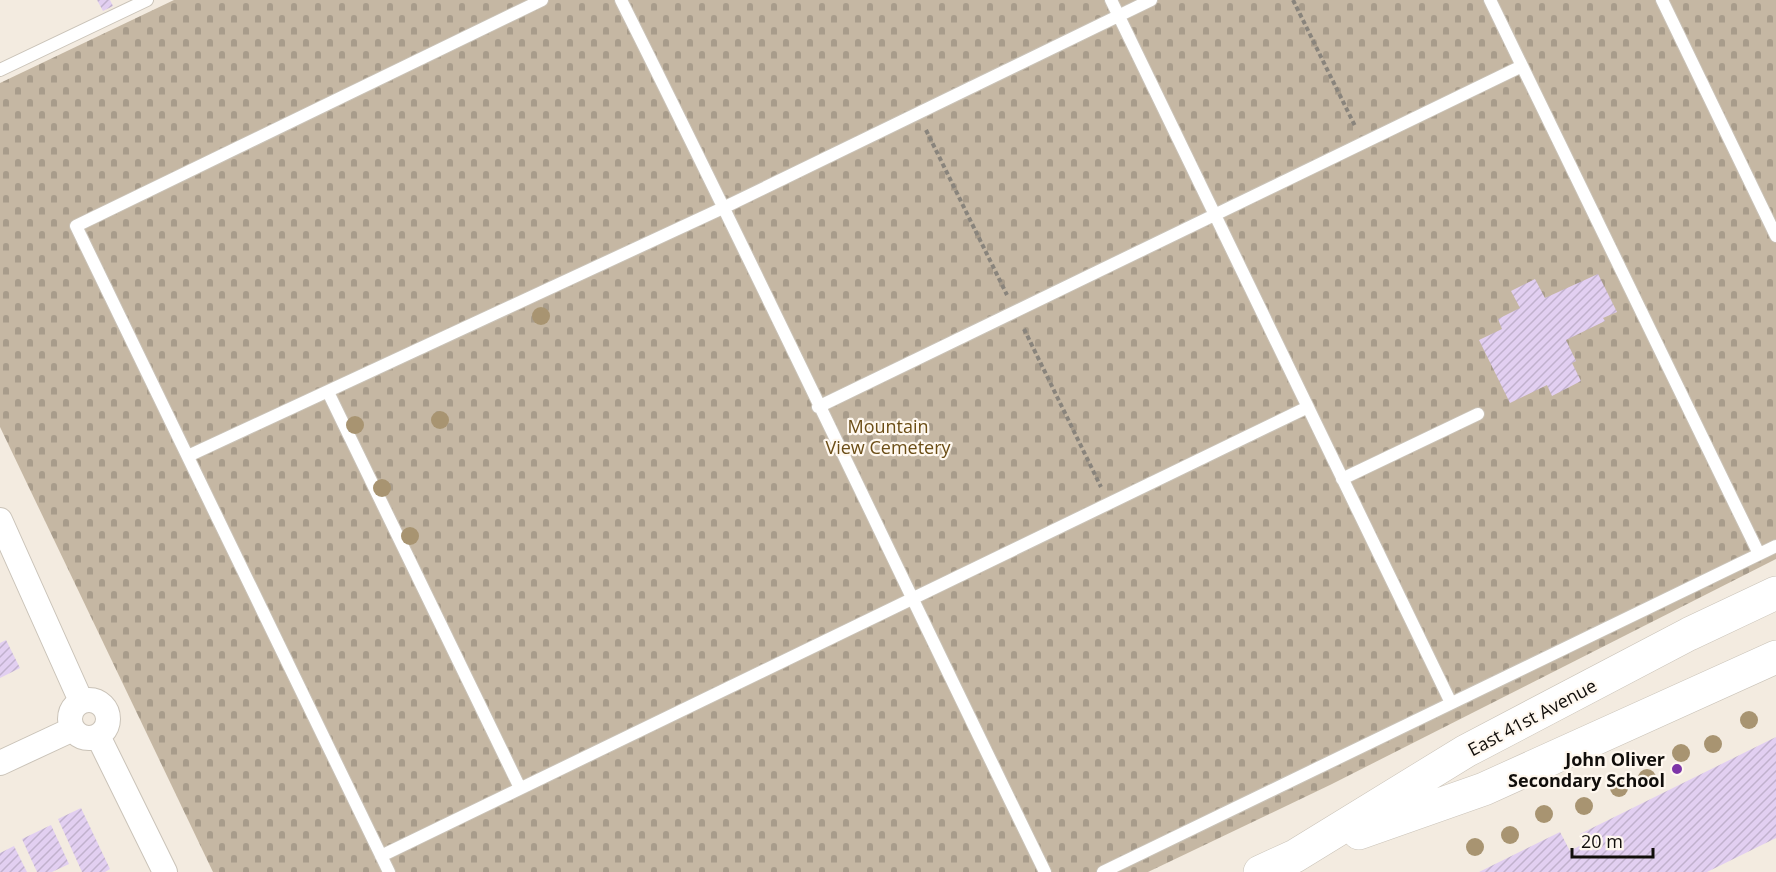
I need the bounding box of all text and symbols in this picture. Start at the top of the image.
park label: Mountain View Cemetery [825,414,952,459]
street label: East 41st Avenue [1463,673,1601,761]
place label: John Oliver Secondary School [1508,747,1665,792]
marker: John Oliver Secondary School [1670,762,1684,776]
scale bar [1572,821,1653,859]
text: 20 m [1581,829,1623,853]

